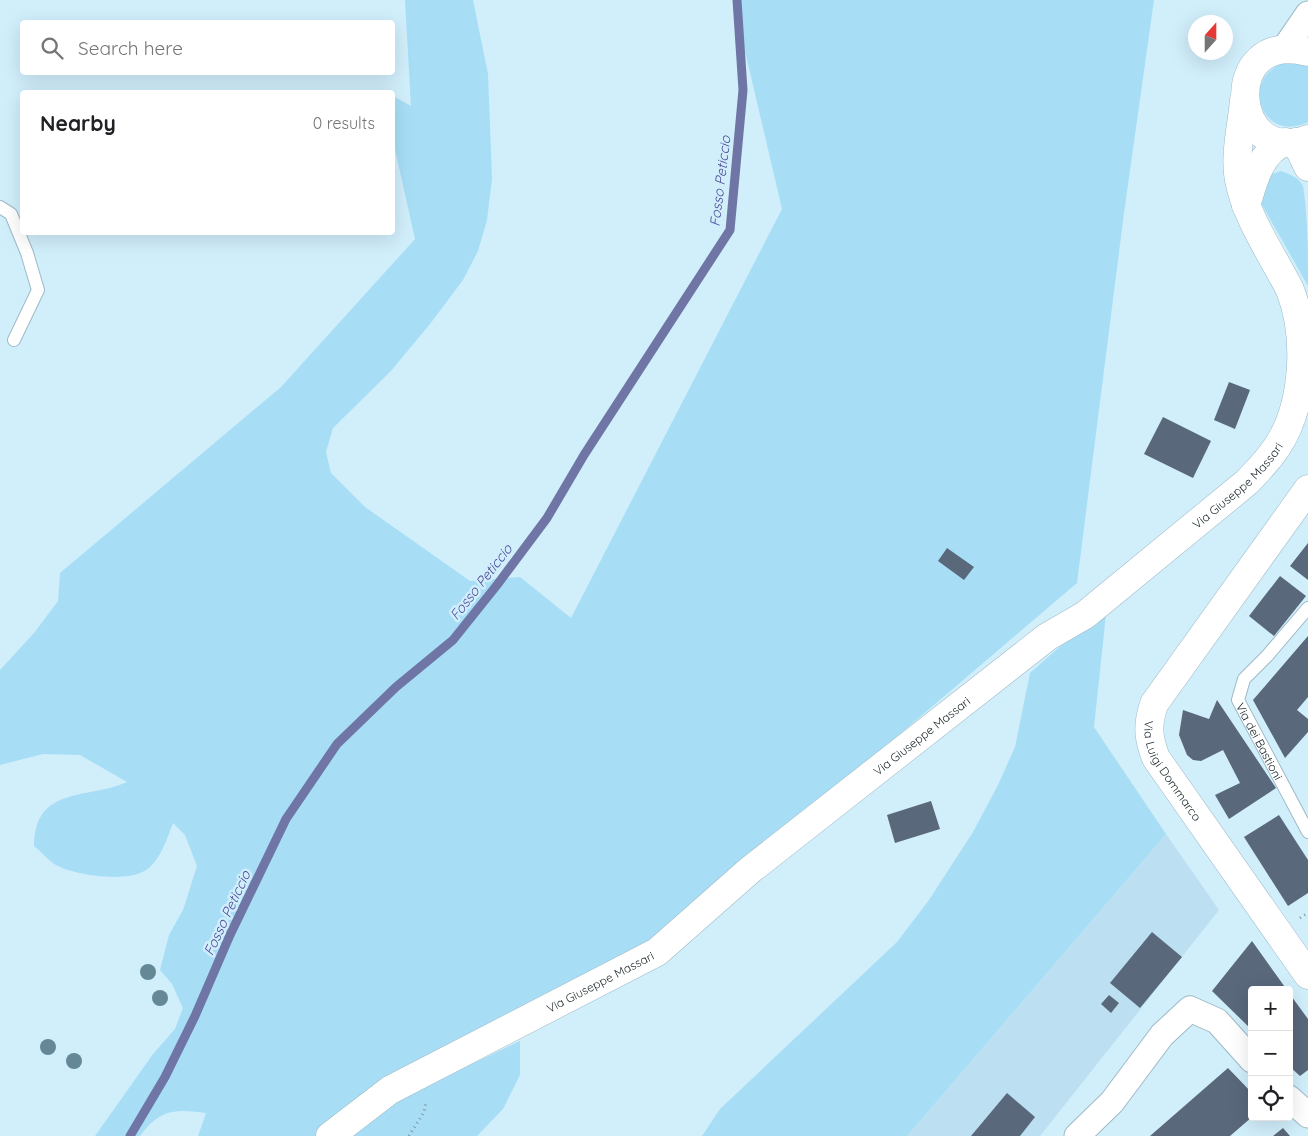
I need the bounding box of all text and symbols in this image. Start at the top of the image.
north arrow [1188,15,1233,60]
search box [20,20,395,75]
icon: search [38,34,66,62]
text: Search here [78,36,183,60]
text: Nearby [40,110,116,136]
text: 0 results [313,113,375,133]
water label: Fosso Peticcio [705,134,735,227]
street label: Via Giuseppe Massari [1189,440,1286,531]
water label: Fosso Peticcio [446,540,517,624]
street label: Via Giuseppe Massari [870,693,973,778]
street label: Via dei Bastioni [1233,700,1286,782]
street label: Via Luigi Dommarco [1142,720,1205,824]
water label: Fosso Peticcio [200,867,255,958]
street label: Via Giuseppe Massari [544,947,656,1015]
map controls [1248,986,1293,1121]
button: + [1248,986,1293,1031]
button: − [1248,1031,1293,1076]
button: locate [1248,1076,1293,1121]

